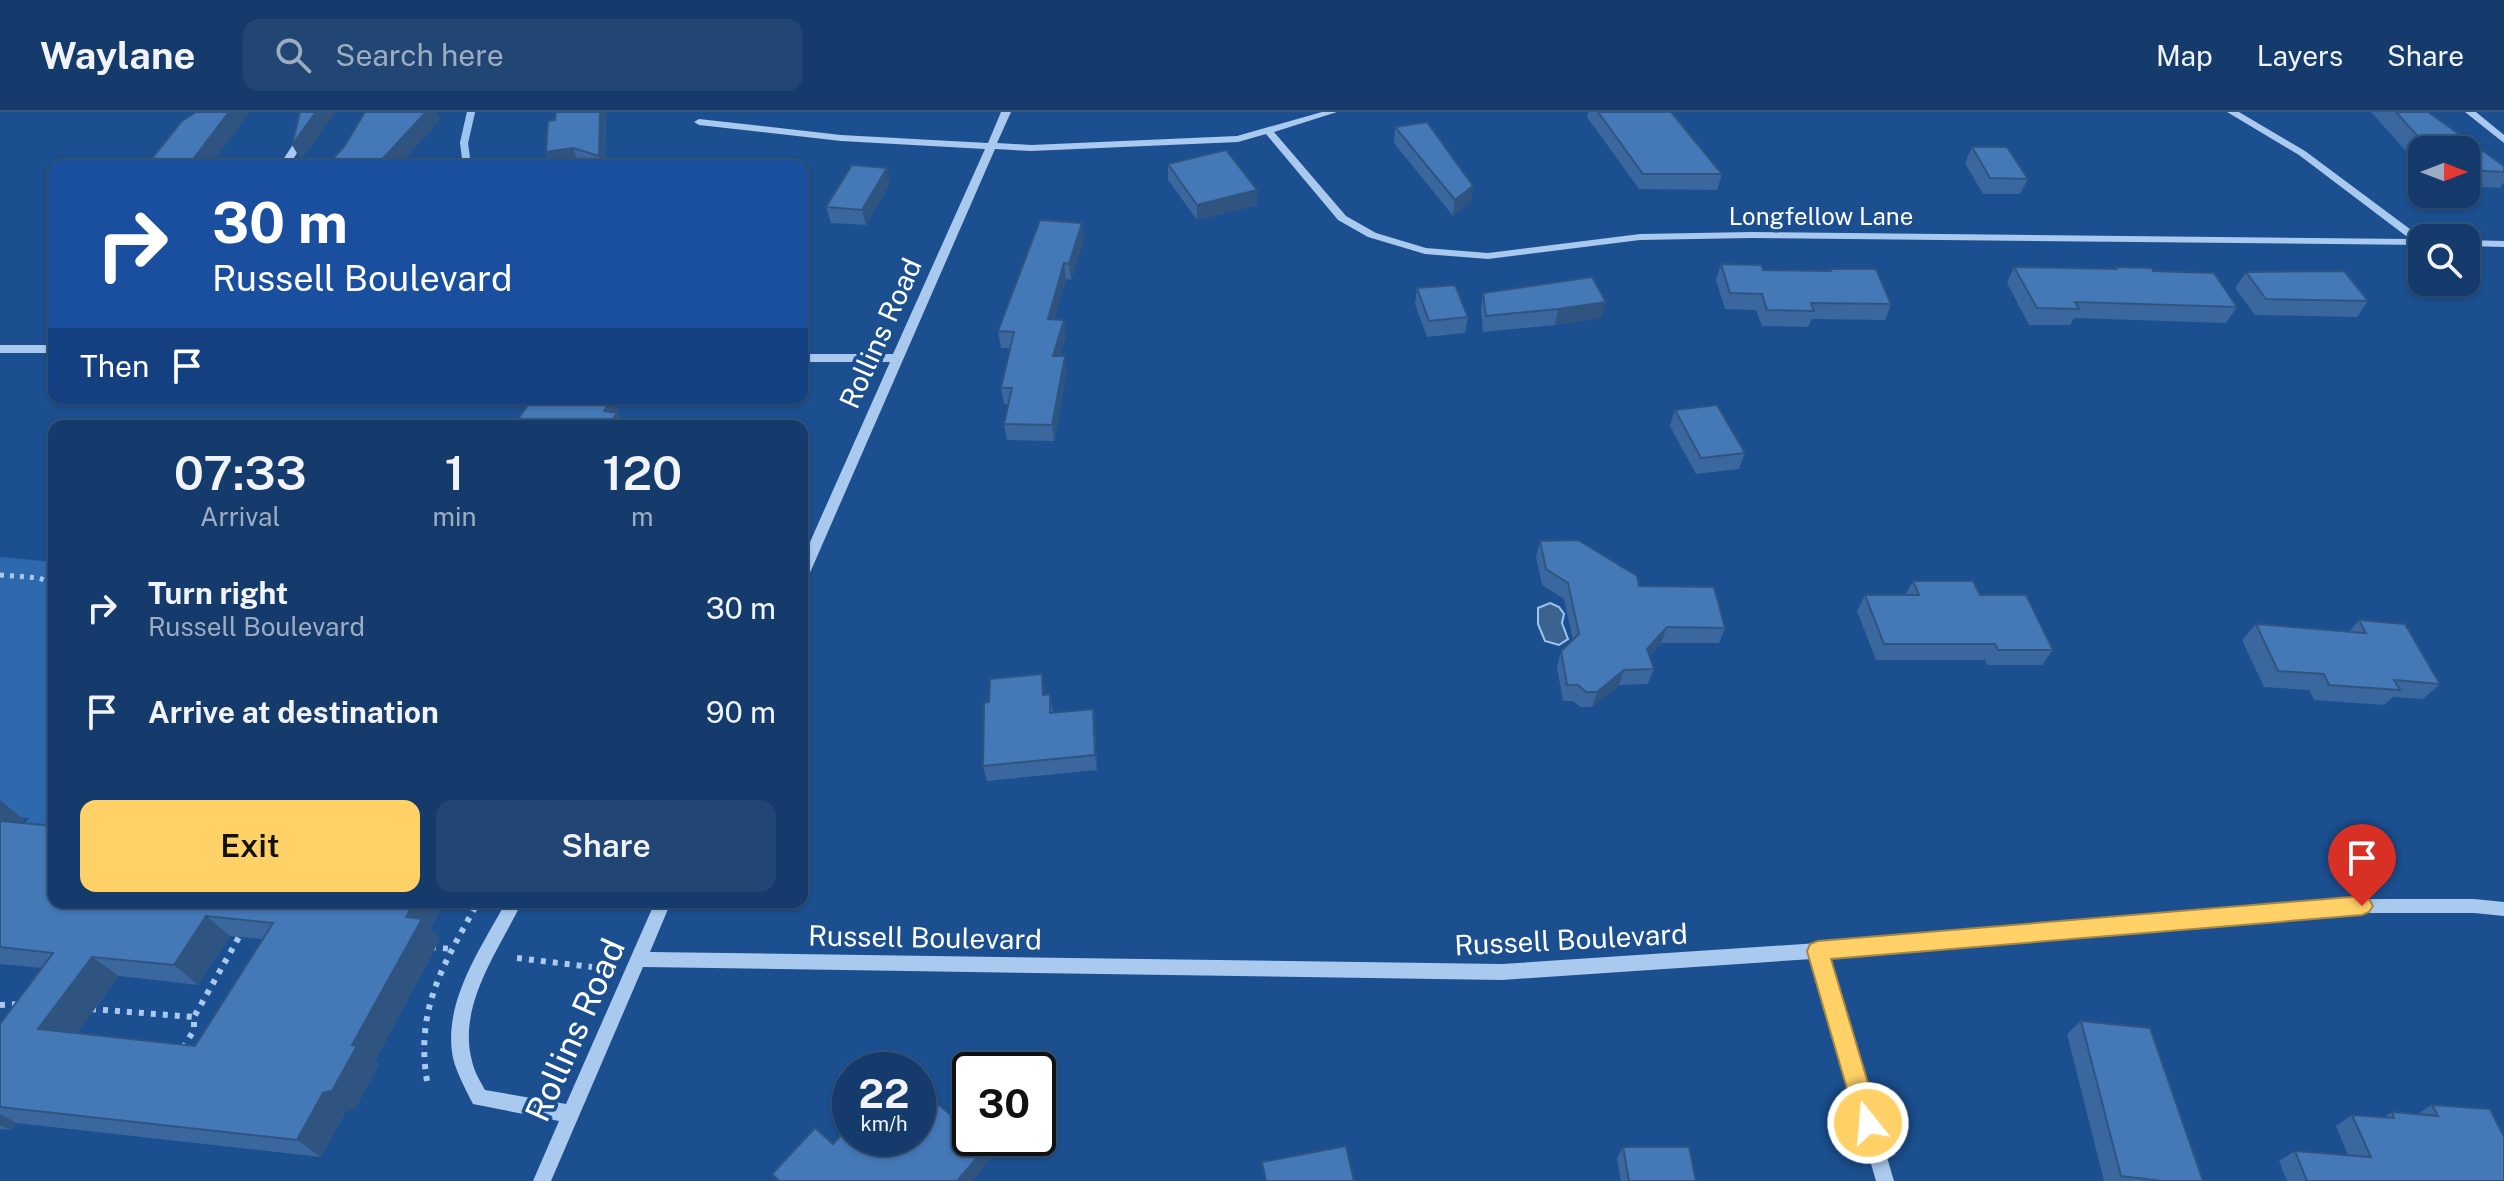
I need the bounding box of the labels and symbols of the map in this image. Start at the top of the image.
north arrow [2408,136,2480,208]
street label: Longfellow Lane [1729,202,1913,230]
street label: Rollins Road [832,253,928,413]
pin [2328,824,2396,906]
street label: Russell Boulevard [1453,916,1689,962]
street label: Russell Boulevard [808,918,1042,956]
street label: Rollins Road [517,933,633,1127]
speed limit sign: 30 [952,1052,1056,1156]
position arrow [1826,1081,1910,1165]

